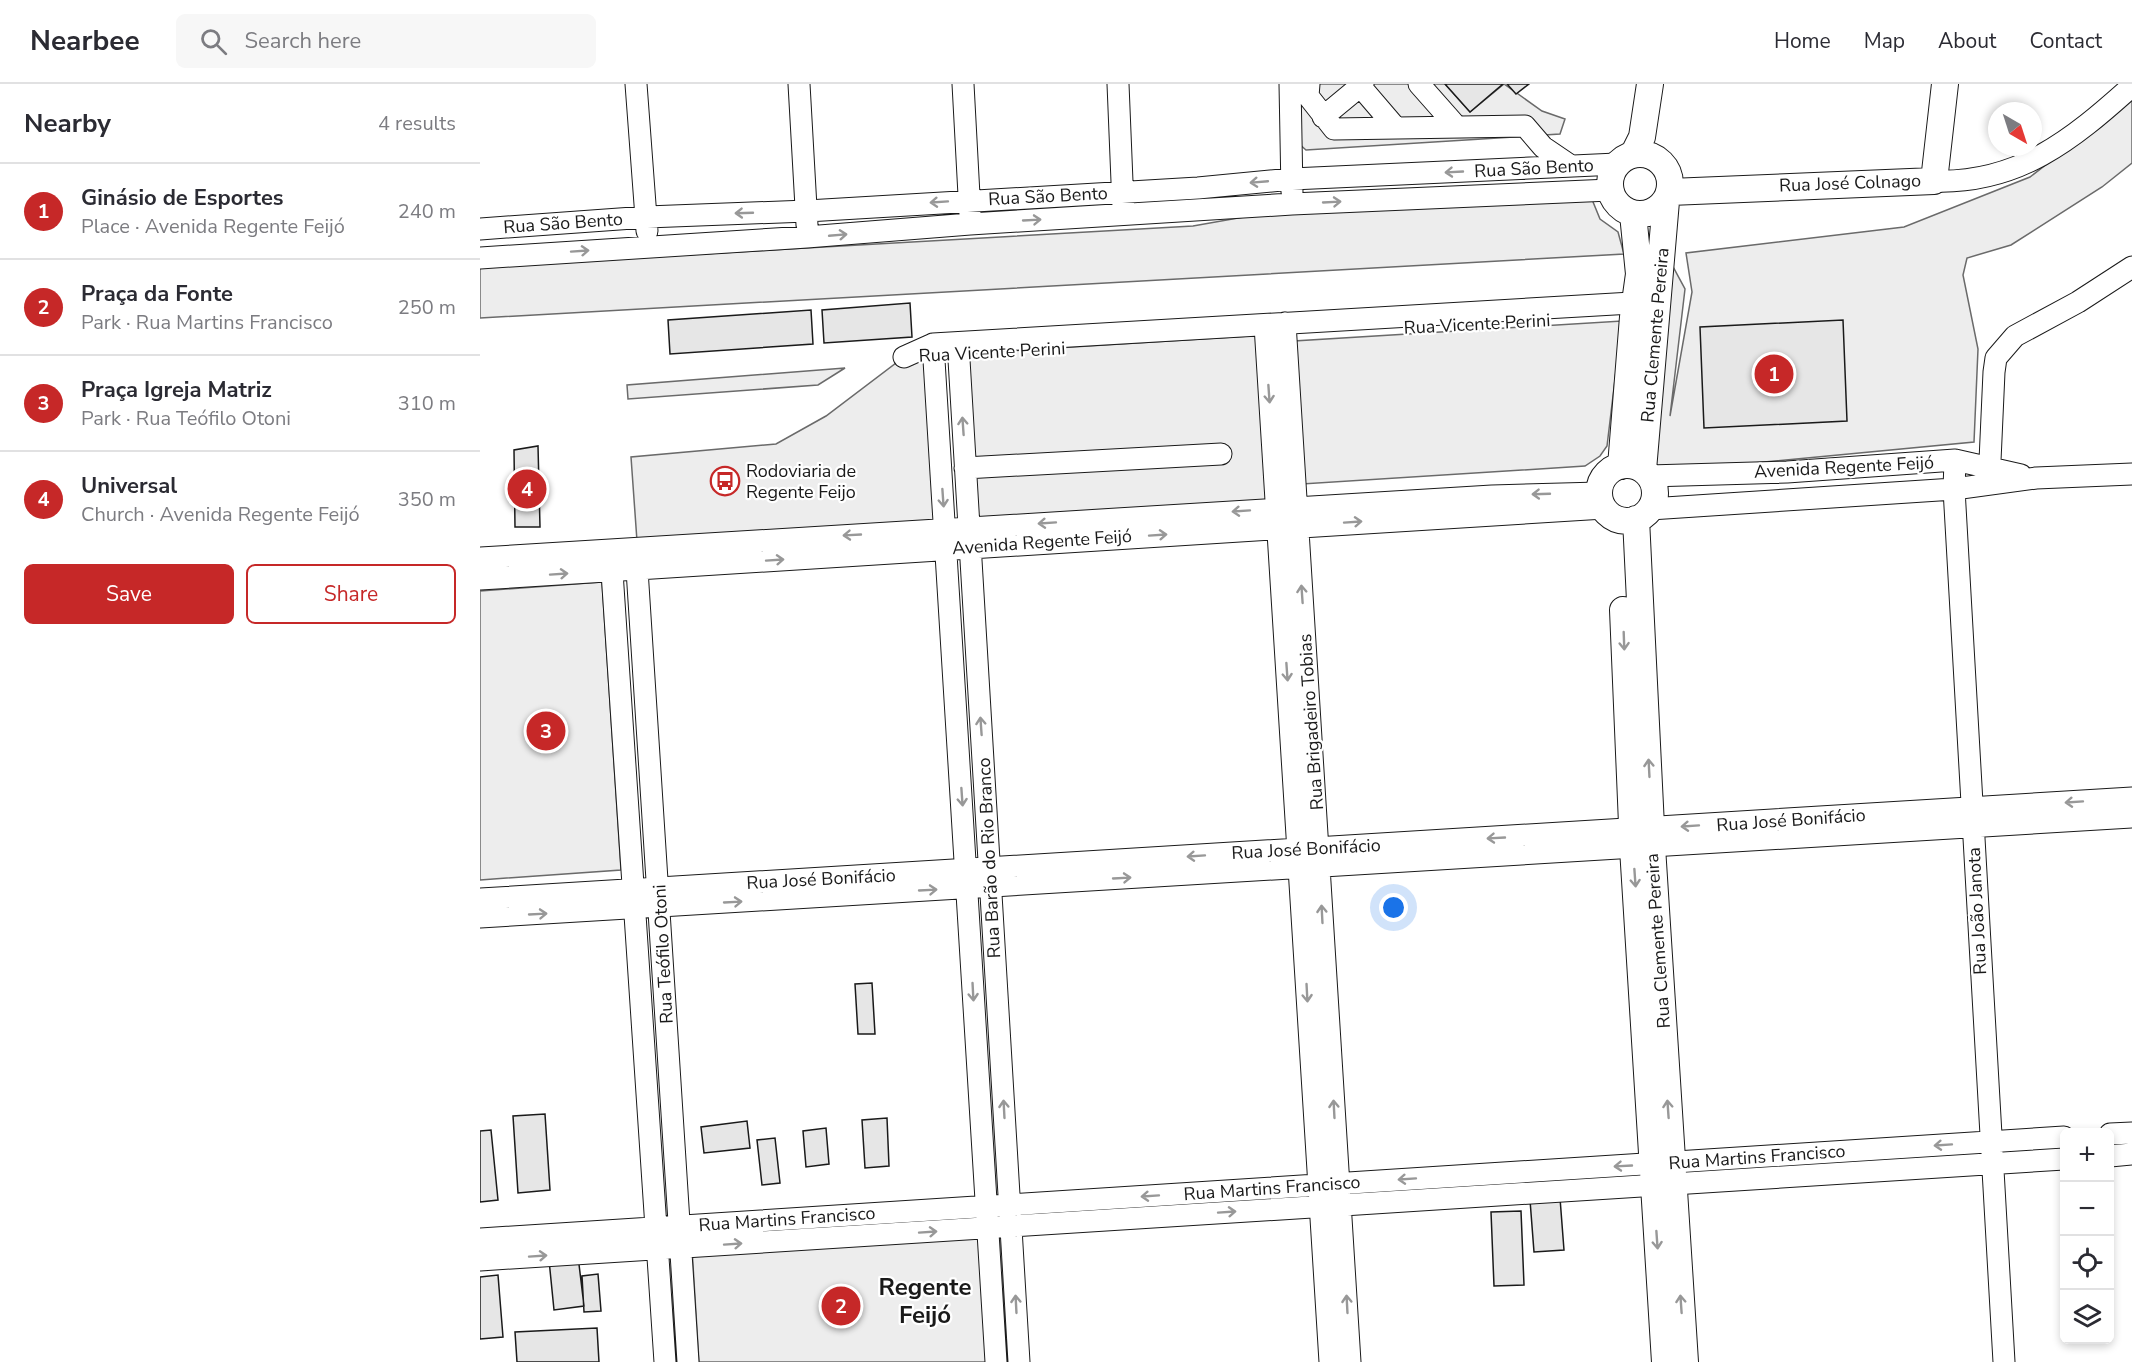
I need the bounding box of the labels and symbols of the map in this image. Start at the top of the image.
north arrow [1988,102,2042,156]
street label: Rua São Bento [1474,153,1594,183]
one-way arrow [1444,166,1464,177]
street label: Rua José Colnago [1779,169,1921,197]
one-way arrow [1249,177,1269,188]
street label: Rua São Bento [988,181,1108,211]
one-way arrow [929,197,949,208]
one-way arrow [1321,197,1341,208]
street label: Rua São Bento [502,207,624,239]
one-way arrow [734,208,754,219]
one-way arrow [1022,214,1042,225]
one-way arrow [827,229,847,240]
one-way arrow [570,245,590,256]
street label: Rua Clemente Pereira [1635,247,1675,423]
street label: Rua Vicente Perini [1403,308,1551,340]
street label: Rua Vicente Perini [918,336,1066,368]
pin: 1 [1754,352,1794,396]
one-way arrow [1264,383,1275,403]
one-way arrow [957,417,968,437]
street label: Avenida Regente Feijó [1753,450,1935,484]
place label: Rodoviaria de Regente Feijo [746,459,856,504]
bus stop icon: Rodoviaria de Regente Feijo [709,465,741,497]
pin: 4 [508,466,546,512]
one-way arrow [937,487,948,507]
one-way arrow [1531,489,1551,500]
one-way arrow [1232,506,1252,517]
one-way arrow [1342,517,1362,528]
one-way arrow [1037,518,1057,529]
street label: Avenida Regente Feijó [951,524,1133,560]
one-way arrow [1148,529,1168,540]
one-way arrow [843,530,862,541]
one-way arrow [764,554,784,565]
one-way arrow [549,568,569,579]
one-way arrow [1297,585,1308,605]
one-way arrow [1619,631,1630,651]
street label: Rua Brigadeiro Tobias [1293,633,1329,811]
one-way arrow [1282,662,1293,682]
pin: 3 [526,708,566,754]
one-way arrow [975,716,986,736]
street label: Rua Barão do Rio Branco [972,757,1006,959]
one-way arrow [1643,758,1654,778]
one-way arrow [956,787,967,807]
one-way arrow [2064,796,2084,807]
street label: Rua José Bonifácio [1716,803,1866,837]
one-way arrow [1681,821,1701,832]
one-way arrow [1486,832,1506,843]
street label: Rua José Bonifácio [1231,833,1381,865]
street label: Rua João Janota [1962,847,1992,975]
one-way arrow [1187,850,1207,861]
street label: Rua Clemente Pereira [1640,853,1676,1029]
street label: Rua José Bonifácio [746,863,896,895]
one-way arrow [1630,868,1641,888]
one-way arrow [1112,873,1132,884]
street label: Rua Teófilo Otoni [647,884,679,1024]
one-way arrow [917,885,937,896]
your location [1379,893,1408,922]
one-way arrow [723,896,743,907]
one-way arrow [1316,905,1327,925]
one-way arrow [528,908,548,919]
one-way arrow [968,981,979,1001]
one-way arrow [1302,982,1313,1002]
one-way arrow [998,1100,1009,1119]
one-way arrow [1328,1100,1339,1120]
one-way arrow [1663,1100,1674,1120]
street label: Rua Martins Francisco [1668,1139,1846,1175]
one-way arrow [1934,1139,1954,1150]
one-way arrow [1613,1160,1633,1171]
street label: Rua Martins Francisco [1183,1170,1361,1206]
one-way arrow [1398,1174,1418,1185]
one-way arrow [1140,1191,1160,1202]
street label: Rua Martins Francisco [698,1201,876,1237]
one-way arrow [1216,1207,1236,1218]
one-way arrow [917,1226,937,1237]
one-way arrow [1652,1230,1663,1250]
one-way arrow [722,1238,742,1249]
one-way arrow [528,1251,548,1262]
district label: Regente Feijó [879,1271,971,1331]
pin: 2 [822,1284,860,1328]
one-way arrow [1010,1294,1021,1314]
one-way arrow [1341,1294,1352,1314]
one-way arrow [1676,1294,1687,1314]

